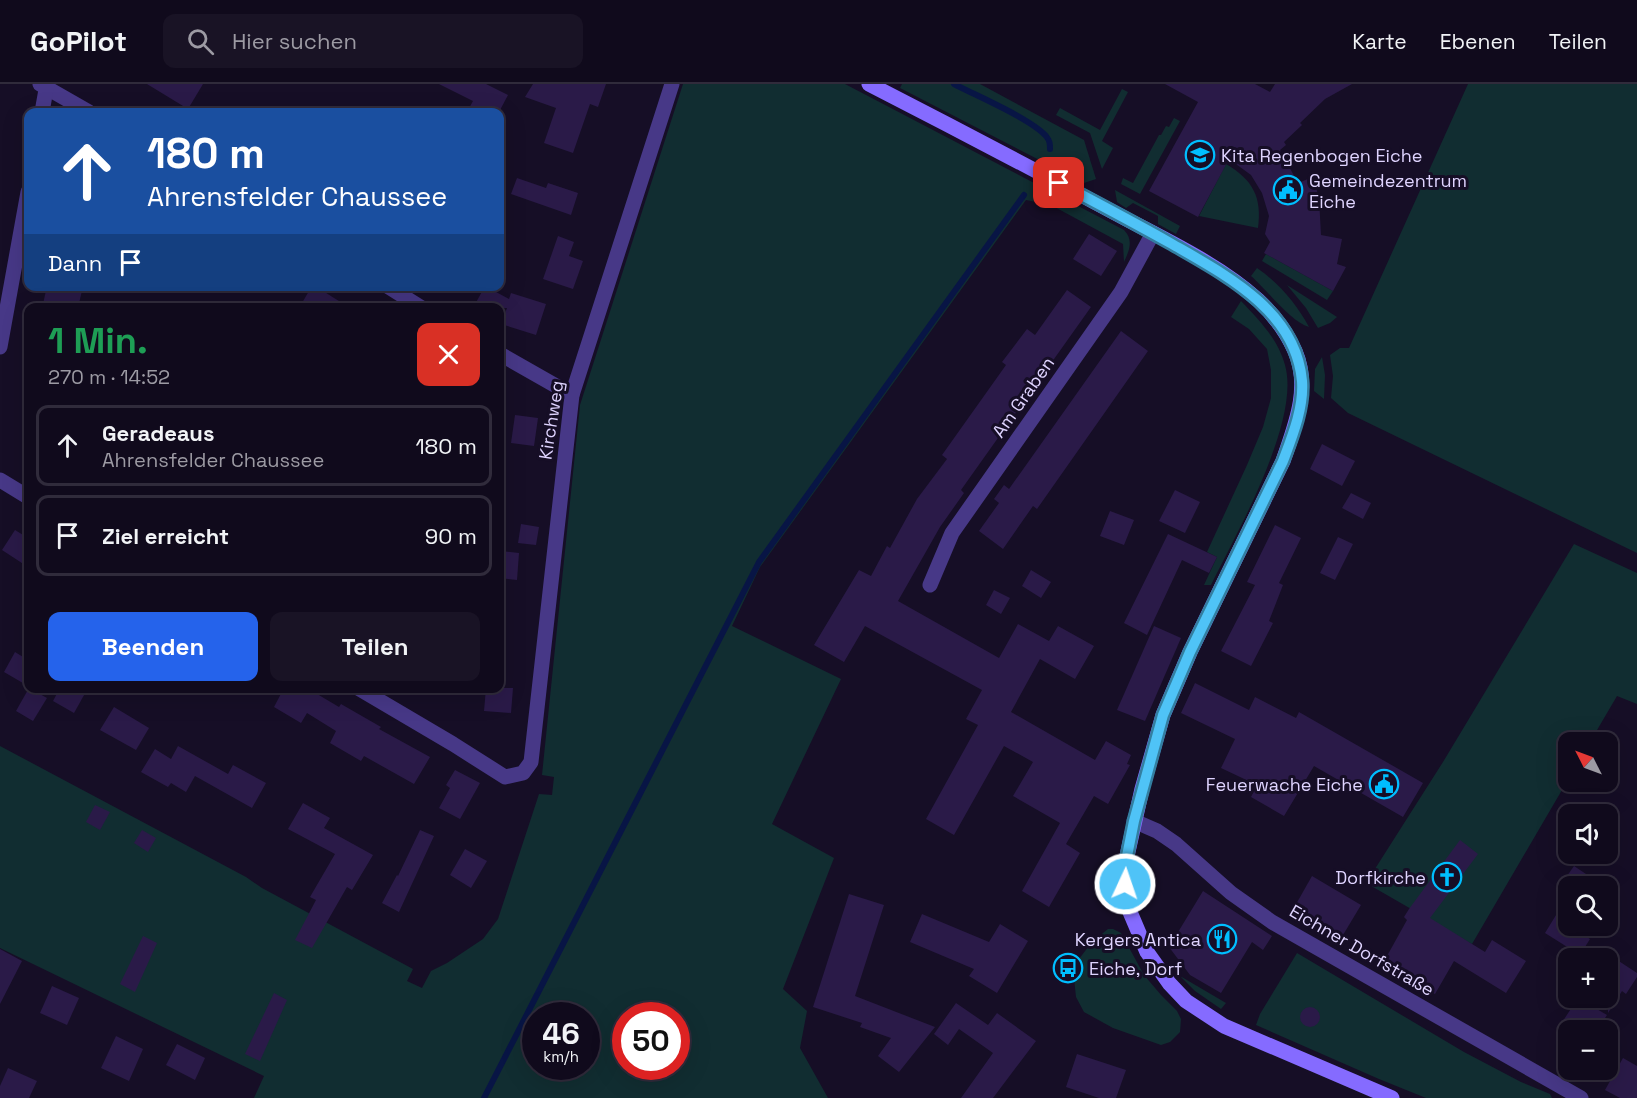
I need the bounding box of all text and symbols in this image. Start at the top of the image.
search box [163,14,583,68]
text: GoPilot [30,23,127,59]
icon: search [184,25,217,58]
text: Hier suchen [232,27,357,55]
text: Karte [1352,28,1407,55]
text: Ebenen [1440,28,1516,55]
text: Teilen [1549,28,1607,55]
text: 180 m [147,127,265,180]
icon: ahead [48,132,126,210]
school or university icon: Kita Regenbogen Eiche [1184,139,1216,171]
place label: Kita Regenbogen Eiche [1221,144,1422,167]
pin [1033,157,1084,208]
icon: arrive [1042,166,1075,199]
place label: Gemeindezentrum Eiche [1309,169,1467,213]
public building icon: Gemeindezentrum Eiche [1272,174,1304,206]
text: Ahrensfelder Chaussee [147,179,447,214]
icon: arrive [114,246,147,279]
text: Dann [48,249,102,277]
text: 1 Min. [48,318,148,364]
button: close [417,323,480,386]
street label: Am Graben [987,352,1059,442]
text: 270 m · 14:52 [48,364,170,390]
street label: Kirchweg [533,379,569,461]
text: Geradeaus [102,419,214,447]
icon: ahead [51,429,84,462]
text: 180 m [415,432,477,460]
text: Ahrensfelder Chaussee [102,447,324,473]
icon: arrive [51,519,84,552]
text: Ziel erreicht [102,522,229,550]
text: 90 m [425,522,477,550]
button: Beenden [48,612,258,681]
button: Teilen [270,612,480,681]
north arrow [1558,732,1618,792]
map controls [1558,732,1618,1080]
public building icon: Feuerwache Eiche [1368,768,1400,800]
place label: Feuerwache Eiche [1206,773,1363,796]
button: sound [1558,804,1618,864]
position arrow [1093,852,1157,916]
church icon: Dorfkirche [1431,861,1463,893]
place label: Dorfkirche [1335,866,1426,889]
button: search [1558,876,1618,936]
street label: Eichner Dorfstraße [1285,899,1439,1001]
restaurant icon: Kergers Antica [1206,923,1238,955]
place label: Kergers Antica [1075,928,1201,951]
button: + [1558,948,1618,1008]
bus stop icon: Eiche, Dorf [1052,952,1084,984]
place label: Eiche, Dorf [1089,957,1182,980]
speed limit sign: 50 [612,1002,690,1080]
text: 46 [542,1014,580,1053]
button: − [1558,1020,1618,1080]
text: km/h [543,1047,579,1066]

